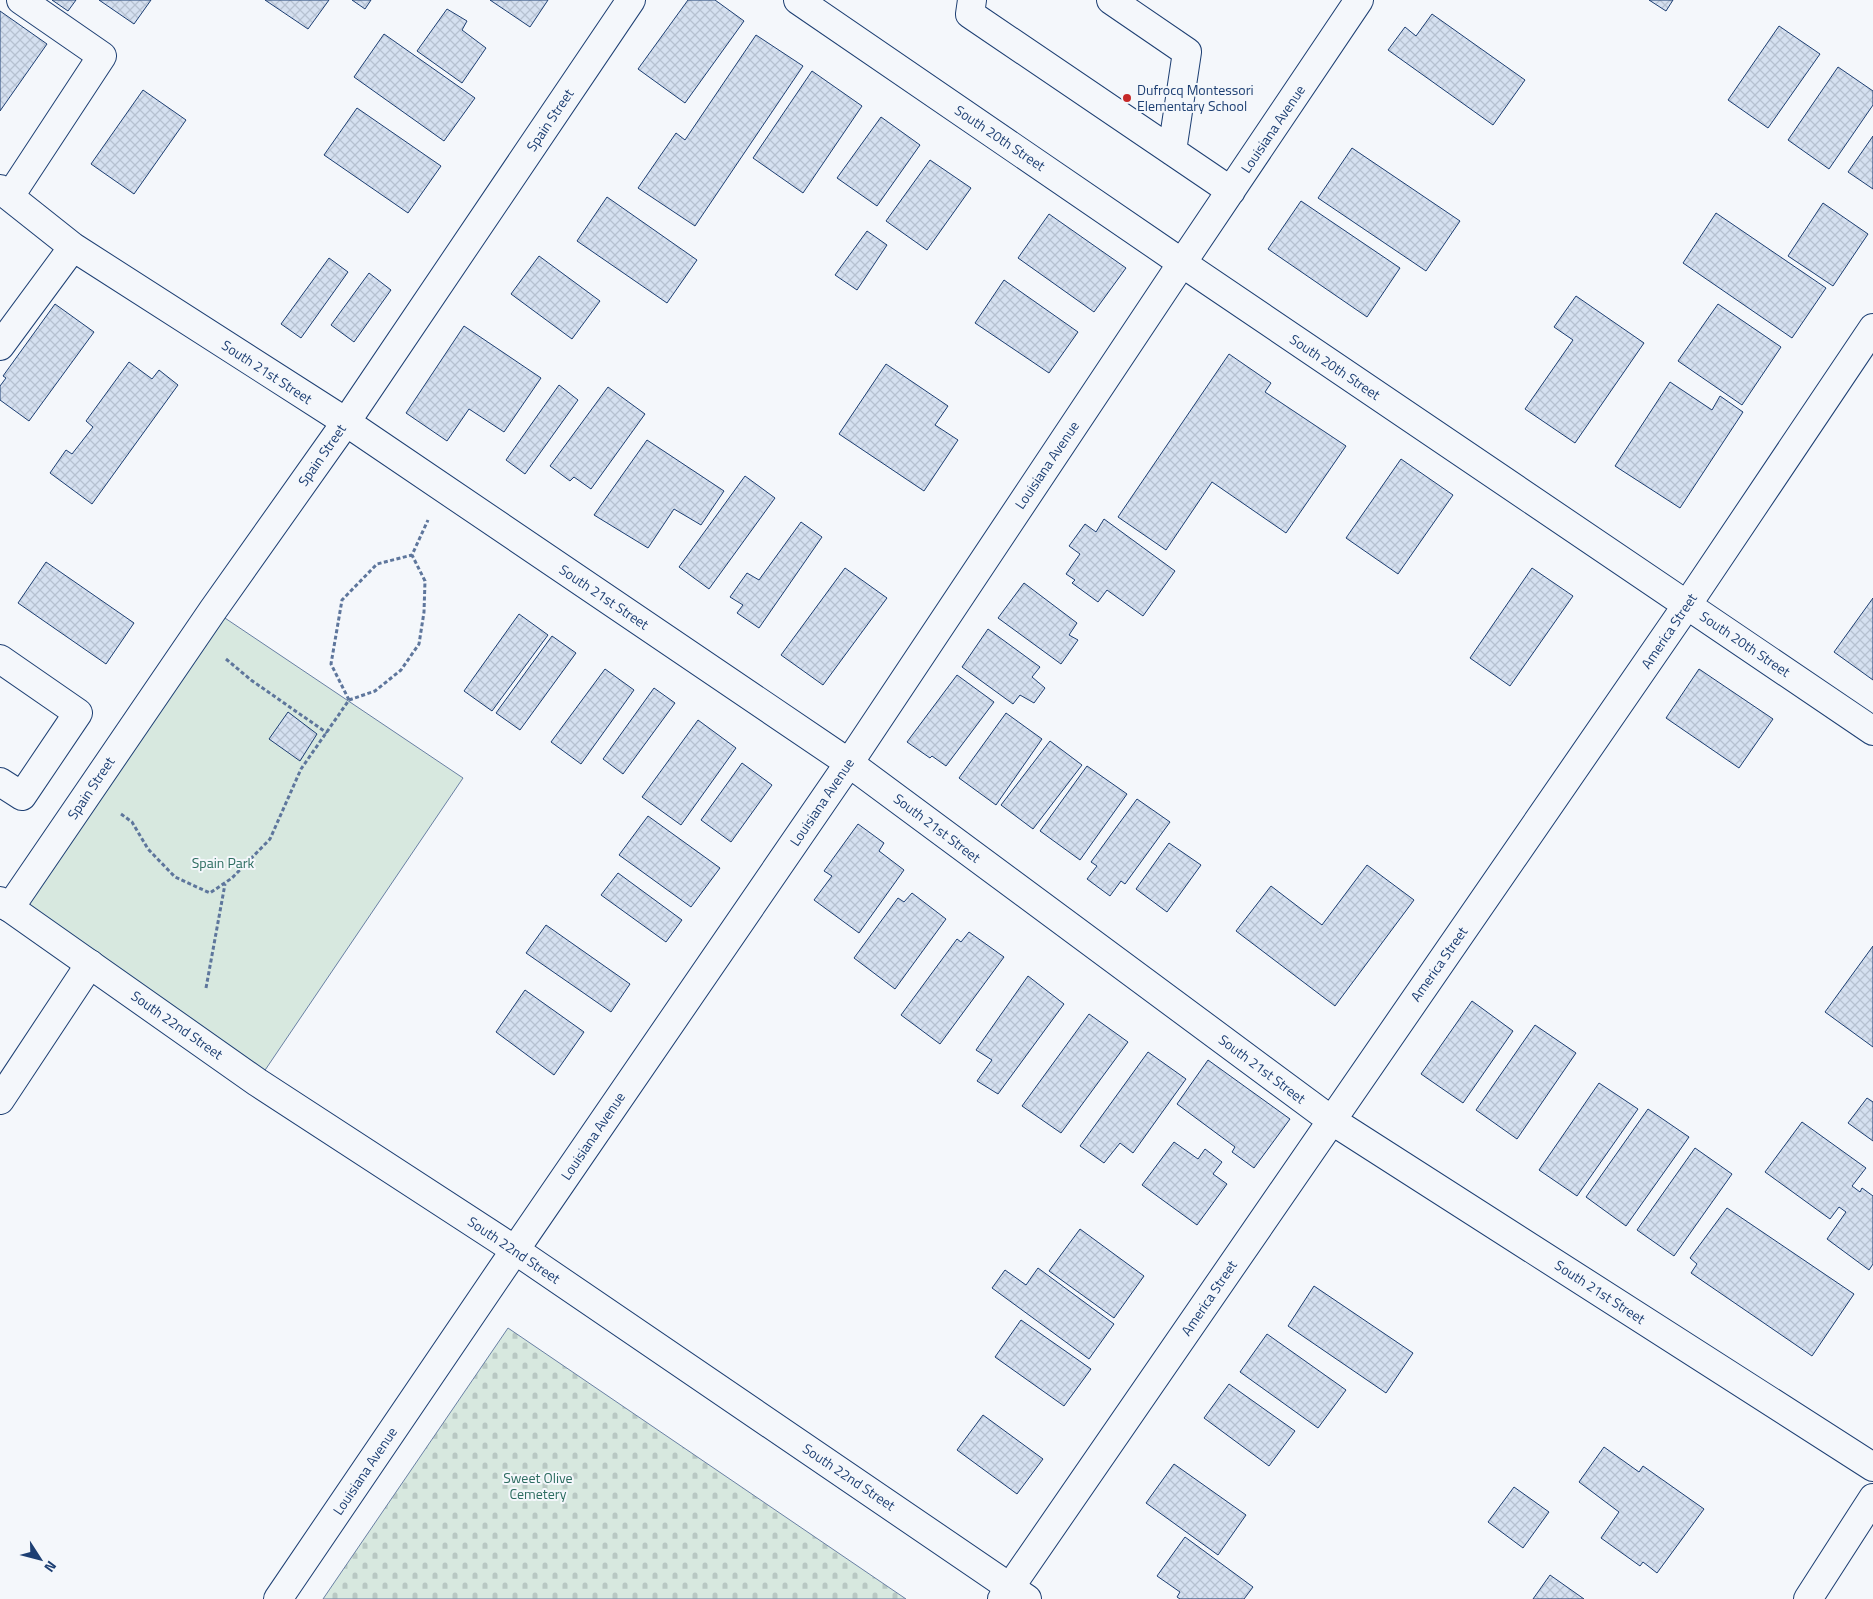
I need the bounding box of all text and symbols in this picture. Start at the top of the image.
place label: Dufrocq Montessori Elementary School [1137,79,1254,116]
street label: Louisiana Avenue [1235,80,1310,177]
street label: Spain Street [521,84,578,155]
marker: Dufrocq Montessori Elementary School [1121,92,1133,104]
street label: South 20th Street [951,99,1050,176]
street label: South 20th Street [1286,328,1385,405]
street label: South 21st Street [218,334,317,409]
street label: Louisiana Avenue [1009,416,1084,513]
street label: Spain Street [292,419,351,490]
street label: South 21st Street [555,559,653,634]
street label: America Street [1635,589,1702,673]
street label: South 20th Street [1696,605,1795,682]
street label: Spain Street [62,752,119,823]
street label: Louisiana Avenue [784,753,859,850]
street label: South 21st Street [889,788,985,867]
park label: Spain Park [192,852,255,873]
street label: America Street [1405,922,1472,1006]
street label: South 22nd Street [127,985,227,1064]
street label: South 21st Street [1214,1029,1310,1108]
street label: Louisiana Avenue [555,1087,630,1184]
street label: South 22nd Street [464,1211,565,1288]
street label: South 21st Street [1551,1254,1650,1329]
street label: America Street [1175,1256,1242,1340]
street label: Louisiana Avenue [327,1422,402,1519]
street label: South 22nd Street [799,1438,900,1515]
park label: Sweet Olive Cemetery [503,1467,573,1504]
north arrow [15,1534,65,1584]
text: N [40,1557,62,1577]

